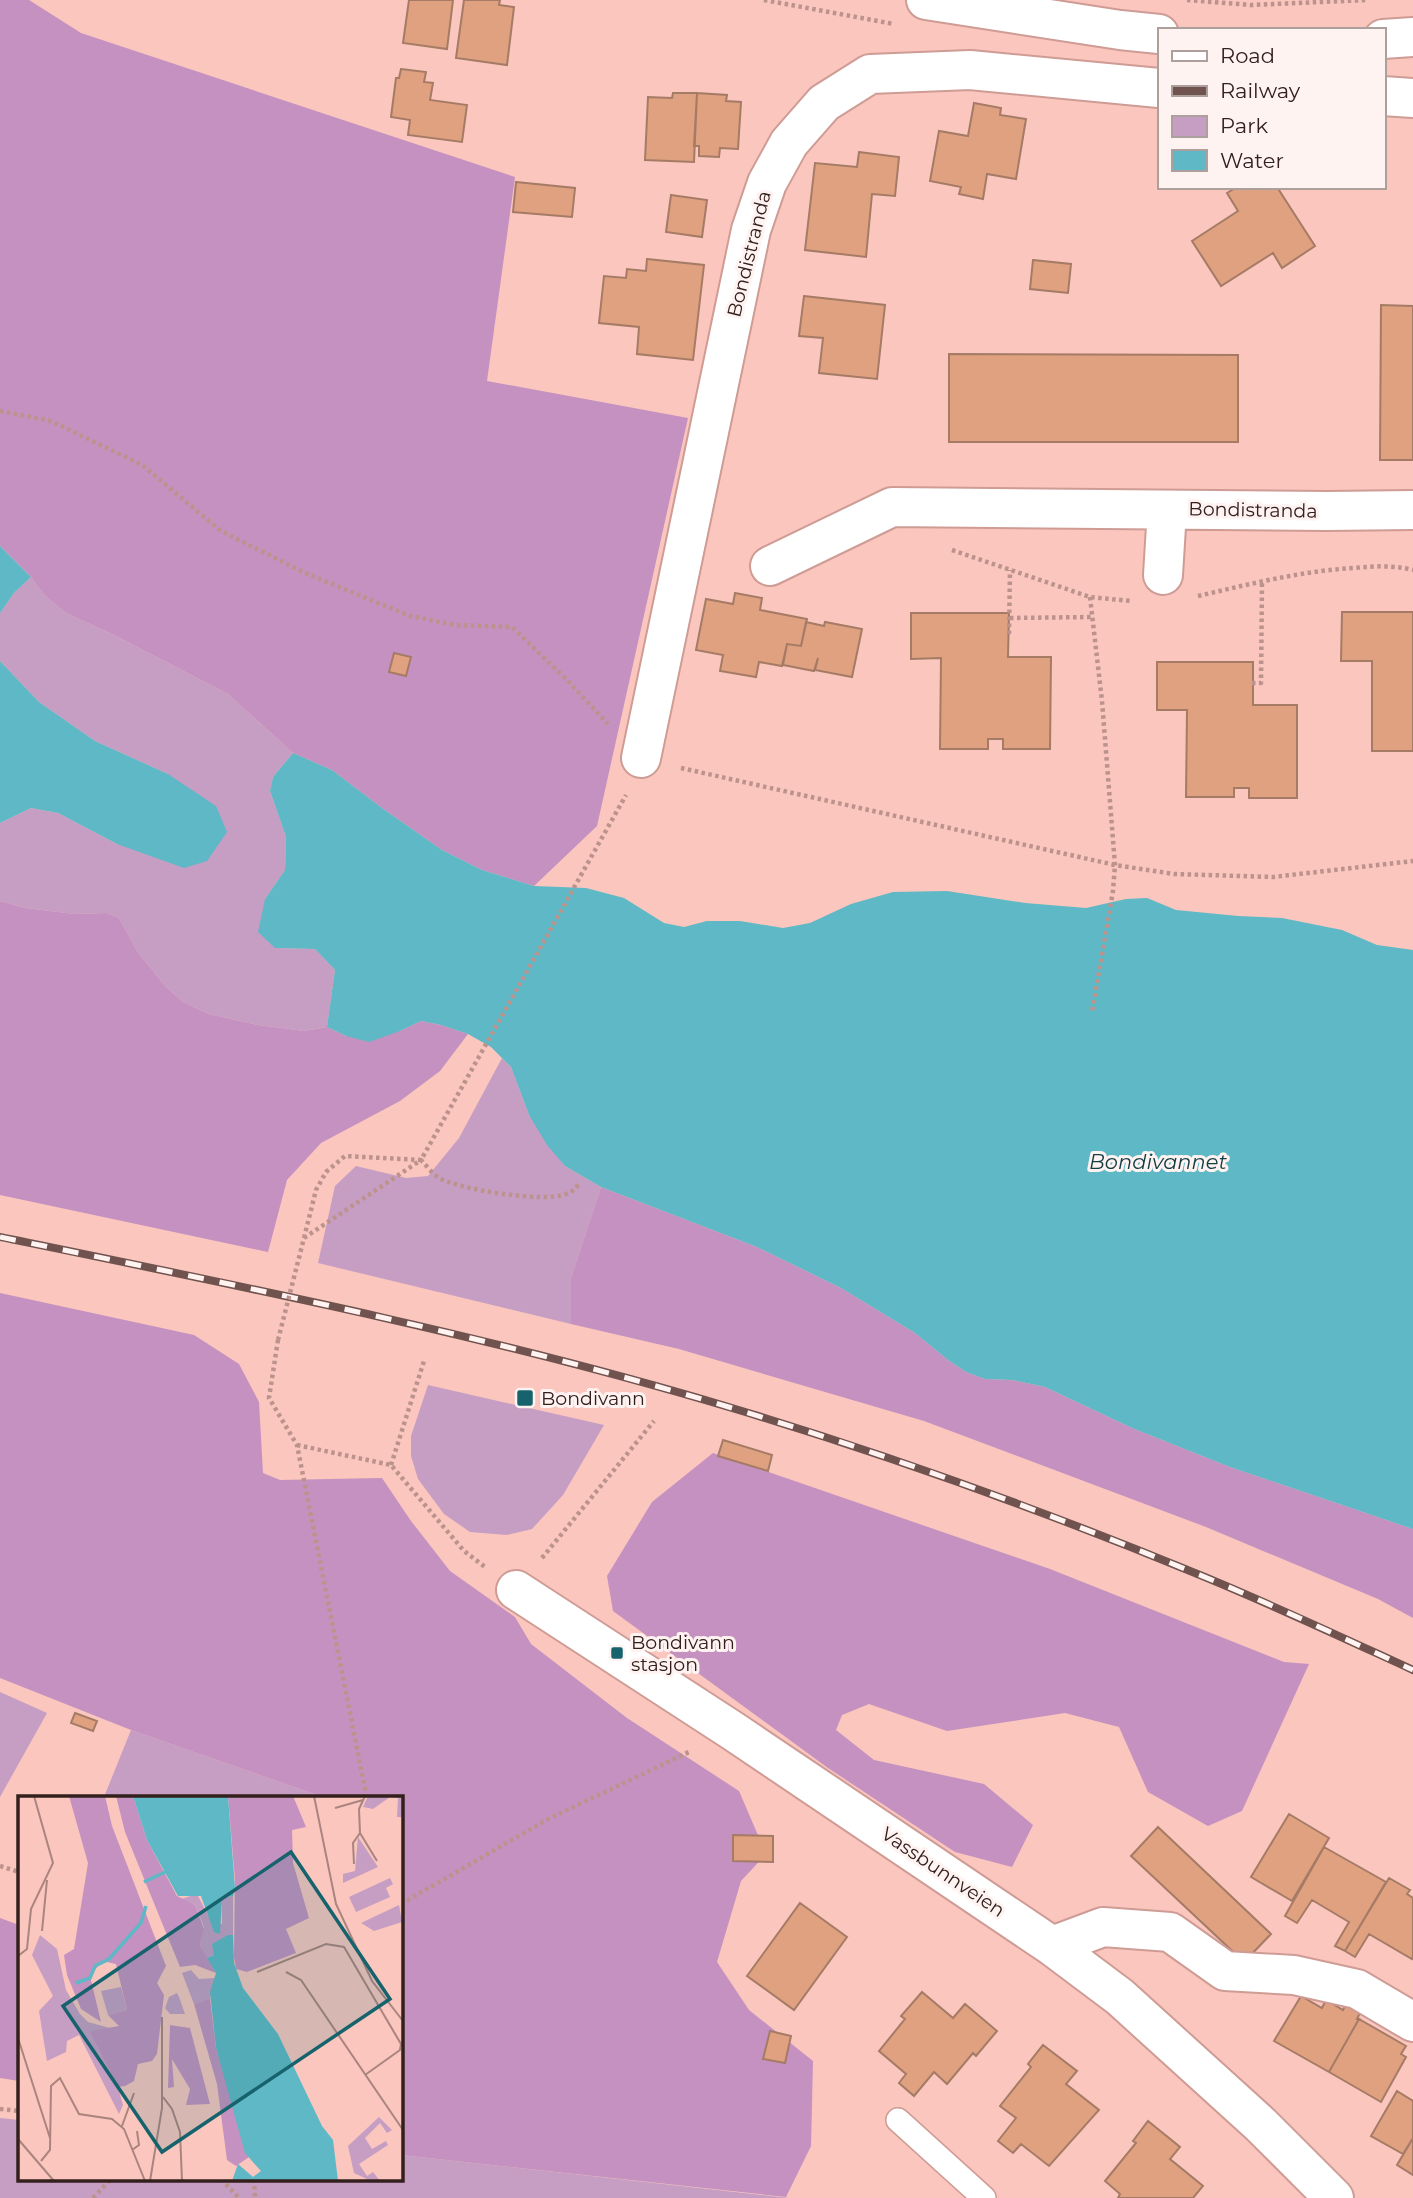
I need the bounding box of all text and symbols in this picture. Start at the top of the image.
legend [1158,28,1385,189]
text: Road [1220,43,1275,68]
text: Railway [1220,78,1301,103]
text: Park [1220,113,1268,138]
text: Water [1220,148,1284,173]
street label: Bondistranda [722,189,776,319]
street label: Bondistranda [1188,497,1318,523]
water label: Bondivannet [1089,1149,1227,1174]
place label: Bondivann [541,1387,645,1410]
marker: Bondivann [515,1388,535,1408]
place label: Bondivann stasjon [631,1631,735,1676]
marker: Bondivann stasjon [609,1645,625,1661]
inset map [18,1796,402,2180]
street label: Vassbunnveien [877,1822,1009,1922]

